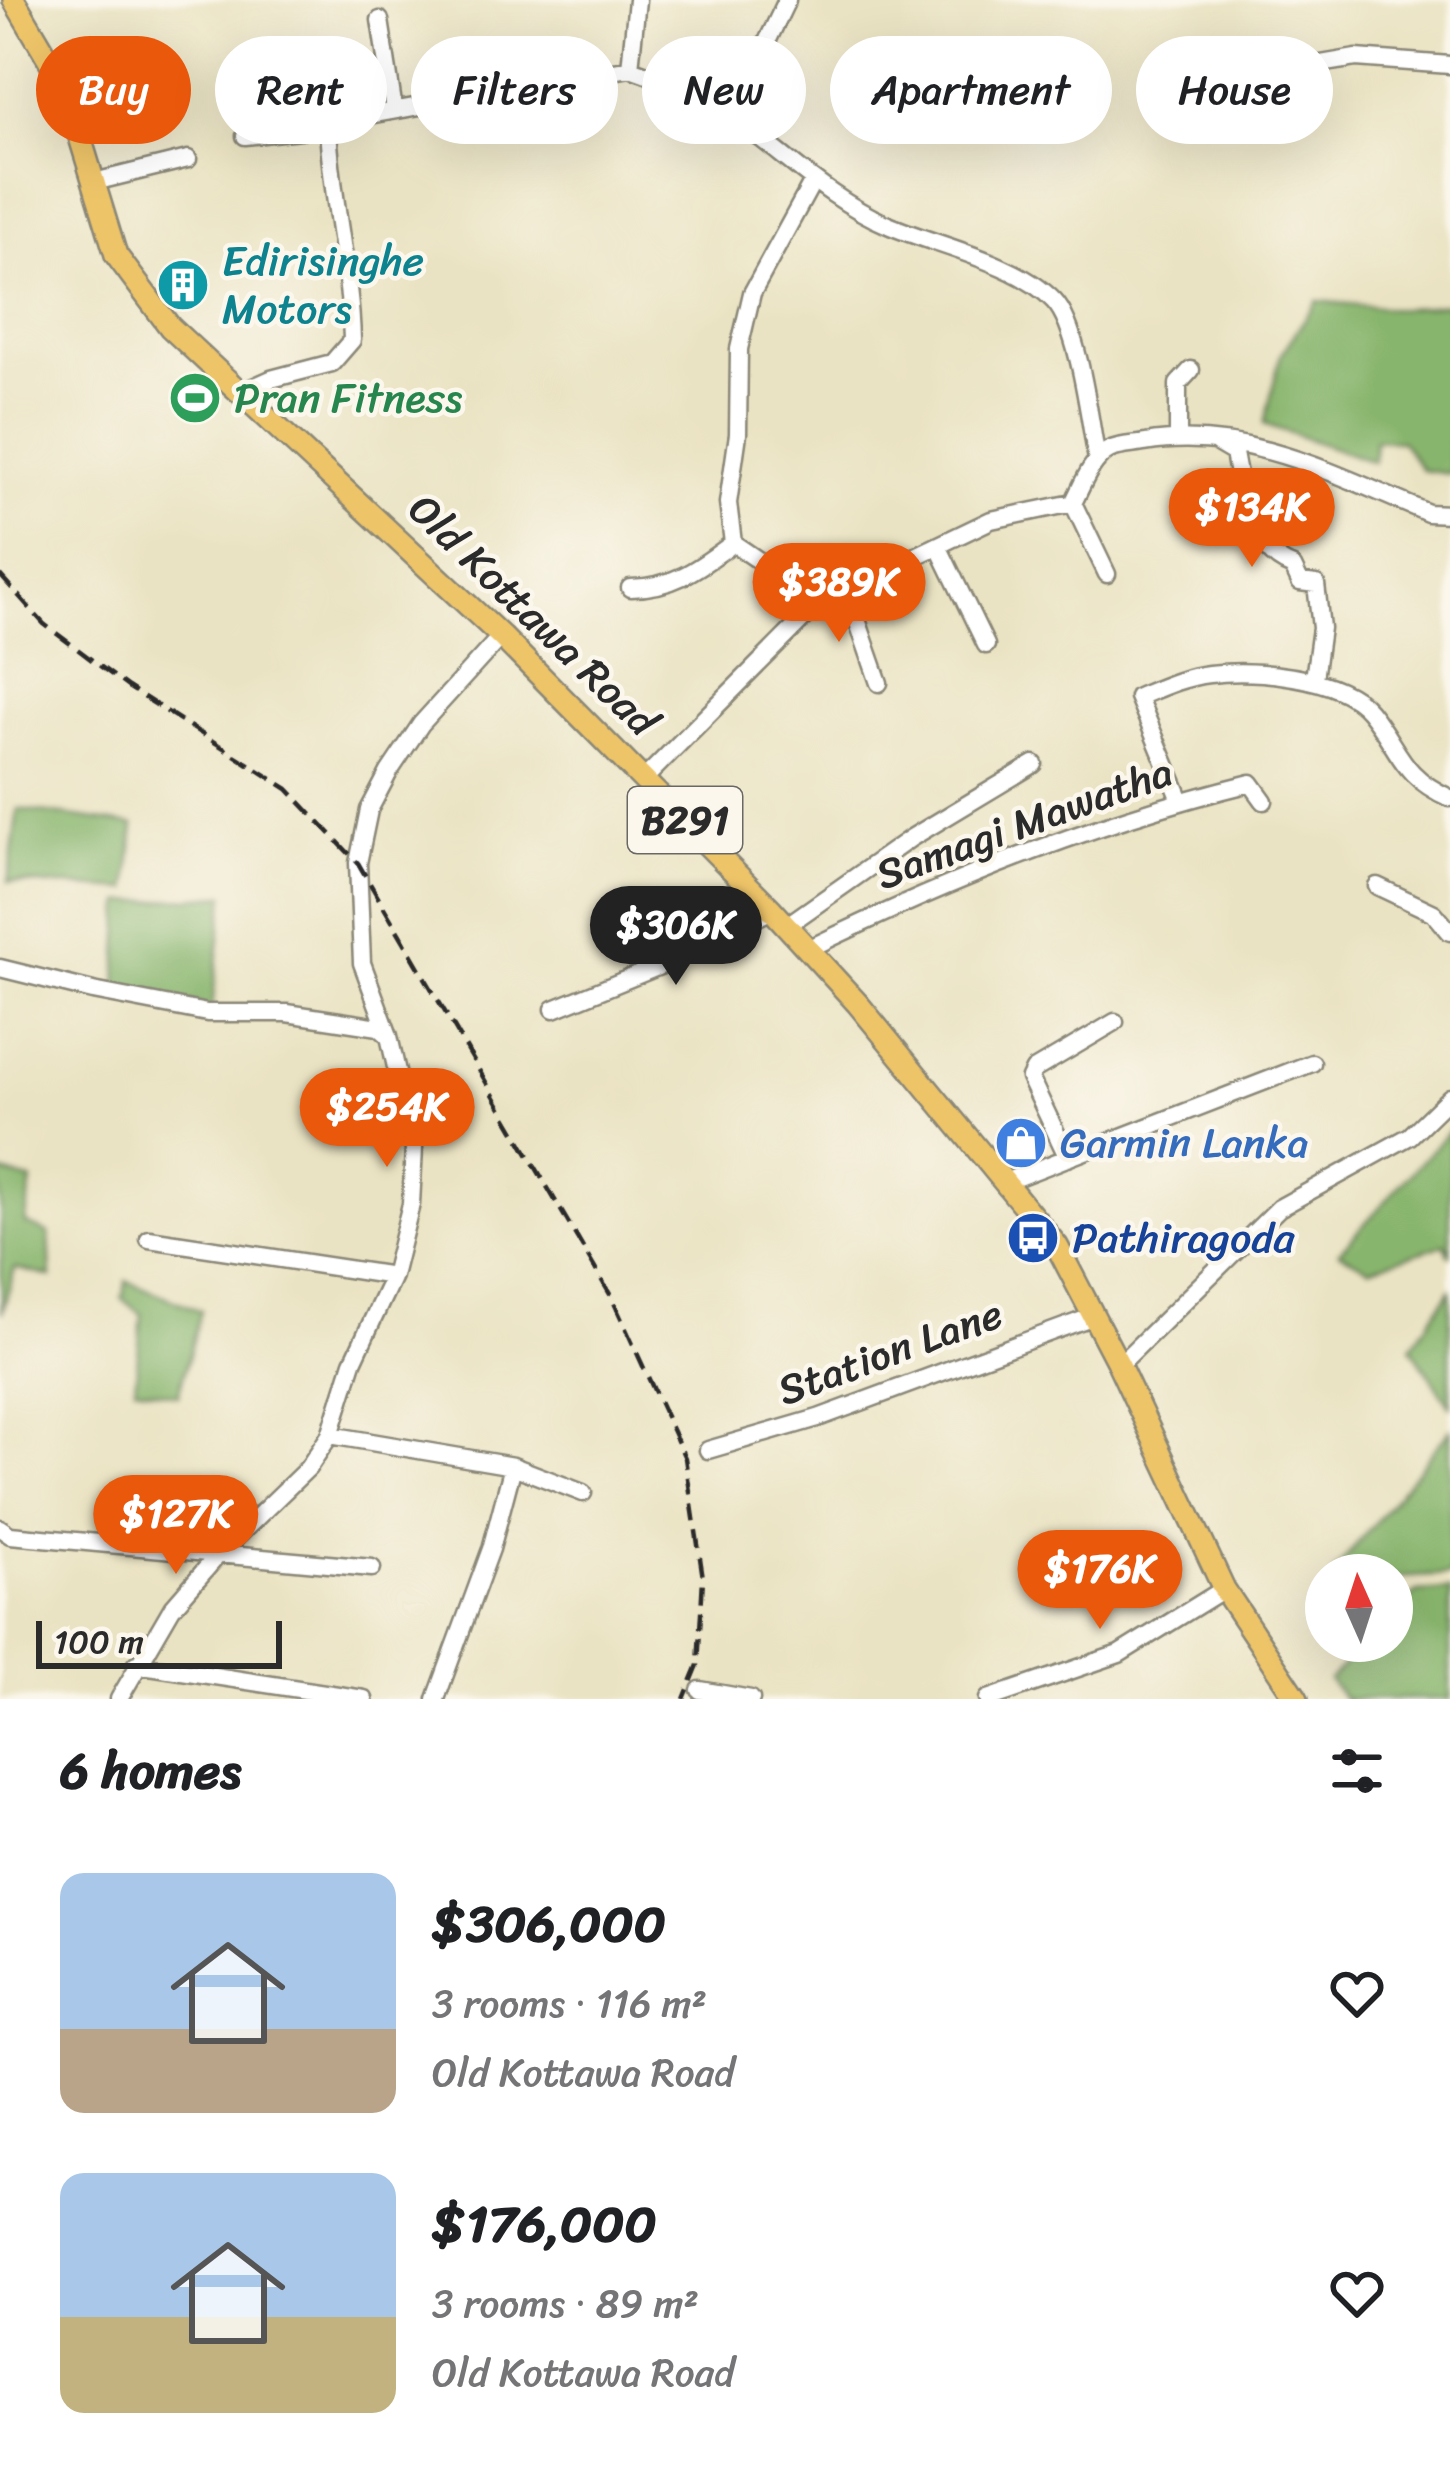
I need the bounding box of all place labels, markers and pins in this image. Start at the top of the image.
place label: Edirisinghe Motors [222,224,424,346]
building icon: Edirisinghe Motors [155,257,211,313]
place label: Pran Fitness [234,361,463,435]
sports icon: Pran Fitness [167,370,223,426]
pin: $134K [1168,468,1336,570]
pin: $389K [755,543,923,645]
pin: $306K [592,886,760,988]
pin: $254K [303,1068,471,1170]
place label: Garmin Lanka [1060,1106,1309,1180]
shop icon: Garmin Lanka [993,1115,1049,1171]
place label: Pathiragoda [1072,1201,1296,1275]
bus stop icon: Pathiragoda [1005,1210,1061,1266]
pin: $127K [92,1475,260,1577]
pin: $176K [1016,1530,1184,1632]

